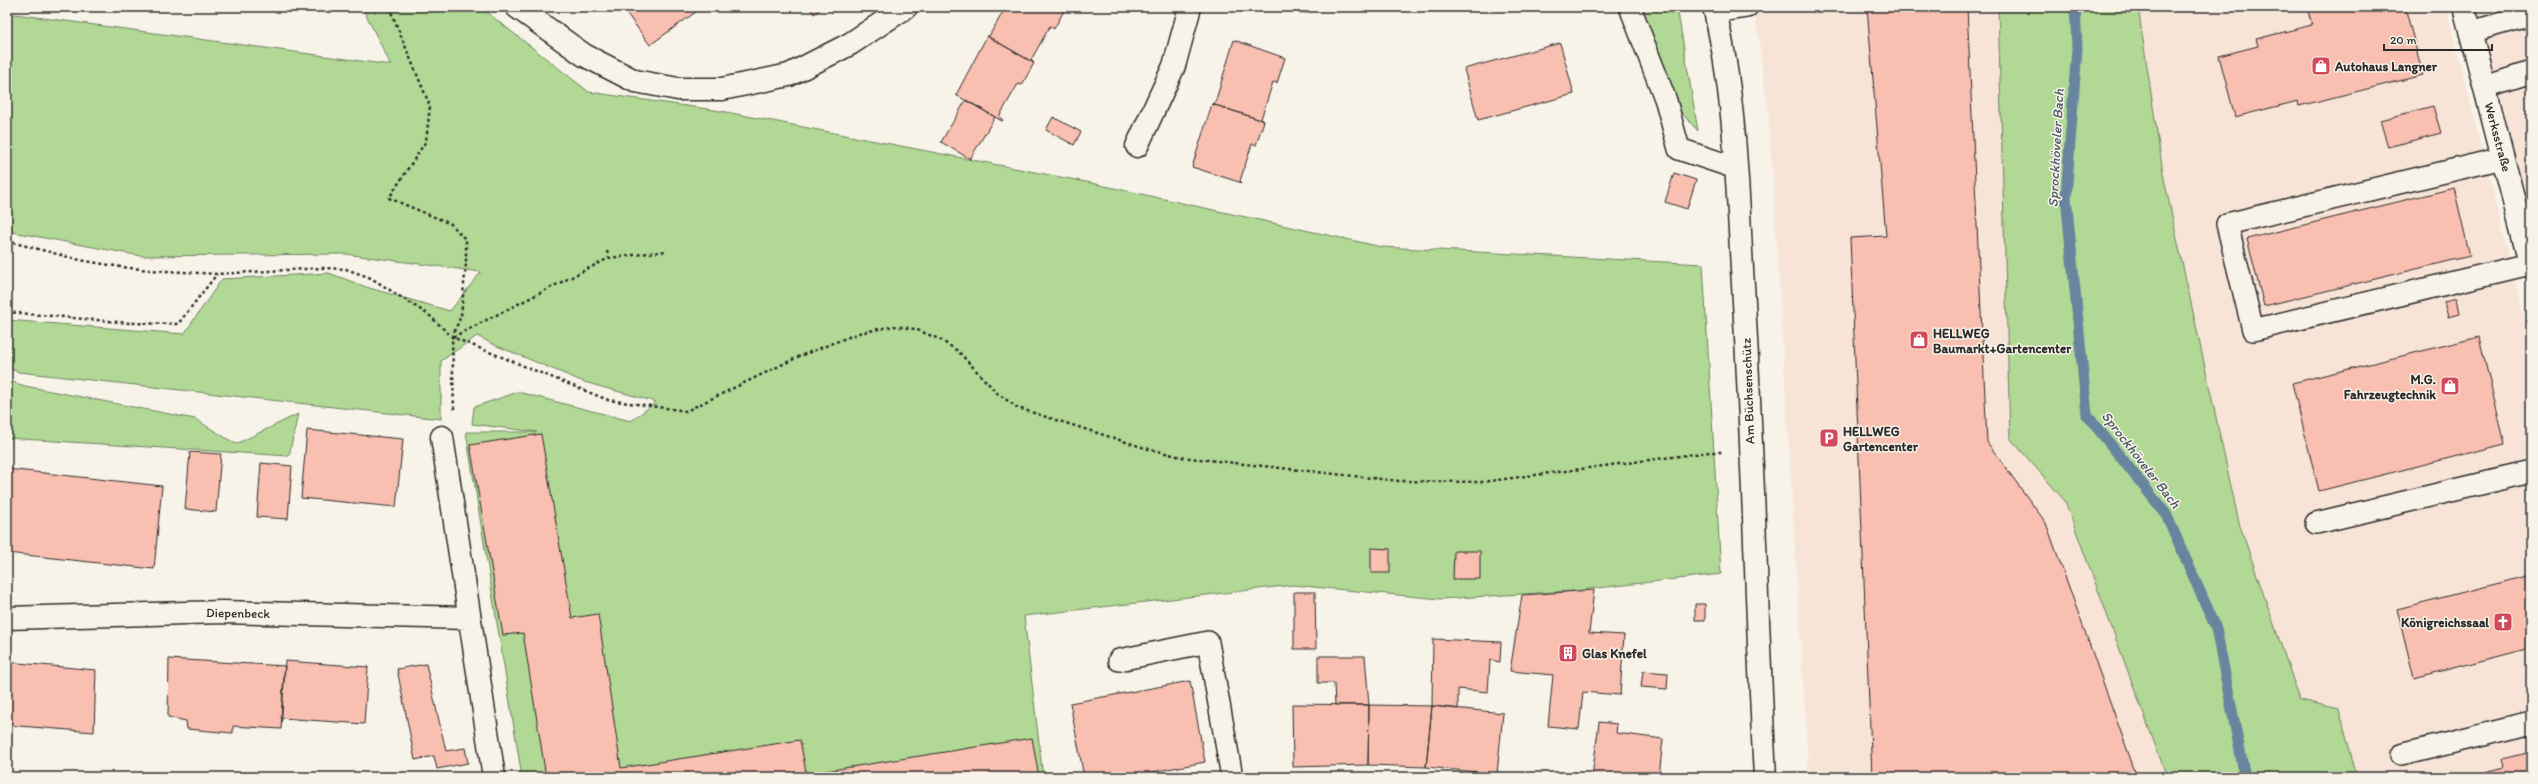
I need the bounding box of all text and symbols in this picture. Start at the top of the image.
scale bar [2384,26,2492,52]
text: 20 m [2390,33,2417,47]
shop icon: Autohaus Langner [2310,55,2332,77]
place label: Autohaus Langner [2334,59,2438,75]
water label: Sprockhöveler Bach [2044,88,2068,208]
street label: Werksstraße [2482,101,2514,173]
place label: HELLWEG Baumarkt+Gartencenter [1933,326,2072,356]
shop icon: HELLWEG Baumarkt+Gartencenter [1908,329,1930,351]
street label: Am Büchsenschütz [1739,338,1757,444]
place label: M.G. Fahrzeugtechnik [2344,372,2436,403]
shop icon: M.G. Fahrzeugtechnik [2439,375,2461,397]
water label: Sprockhöveler Bach [2098,408,2184,512]
place label: HELLWEG Gartencenter [1843,424,1919,454]
parking icon: HELLWEG Gartencenter [1818,427,1840,449]
street label: Diepenbeck [206,605,270,621]
church icon: Königreichssaal [2492,611,2514,633]
place label: Königreichssaal [2401,615,2489,631]
building icon: Glas Knefel [1557,642,1579,664]
place label: Glas Knefel [1582,646,1647,661]

